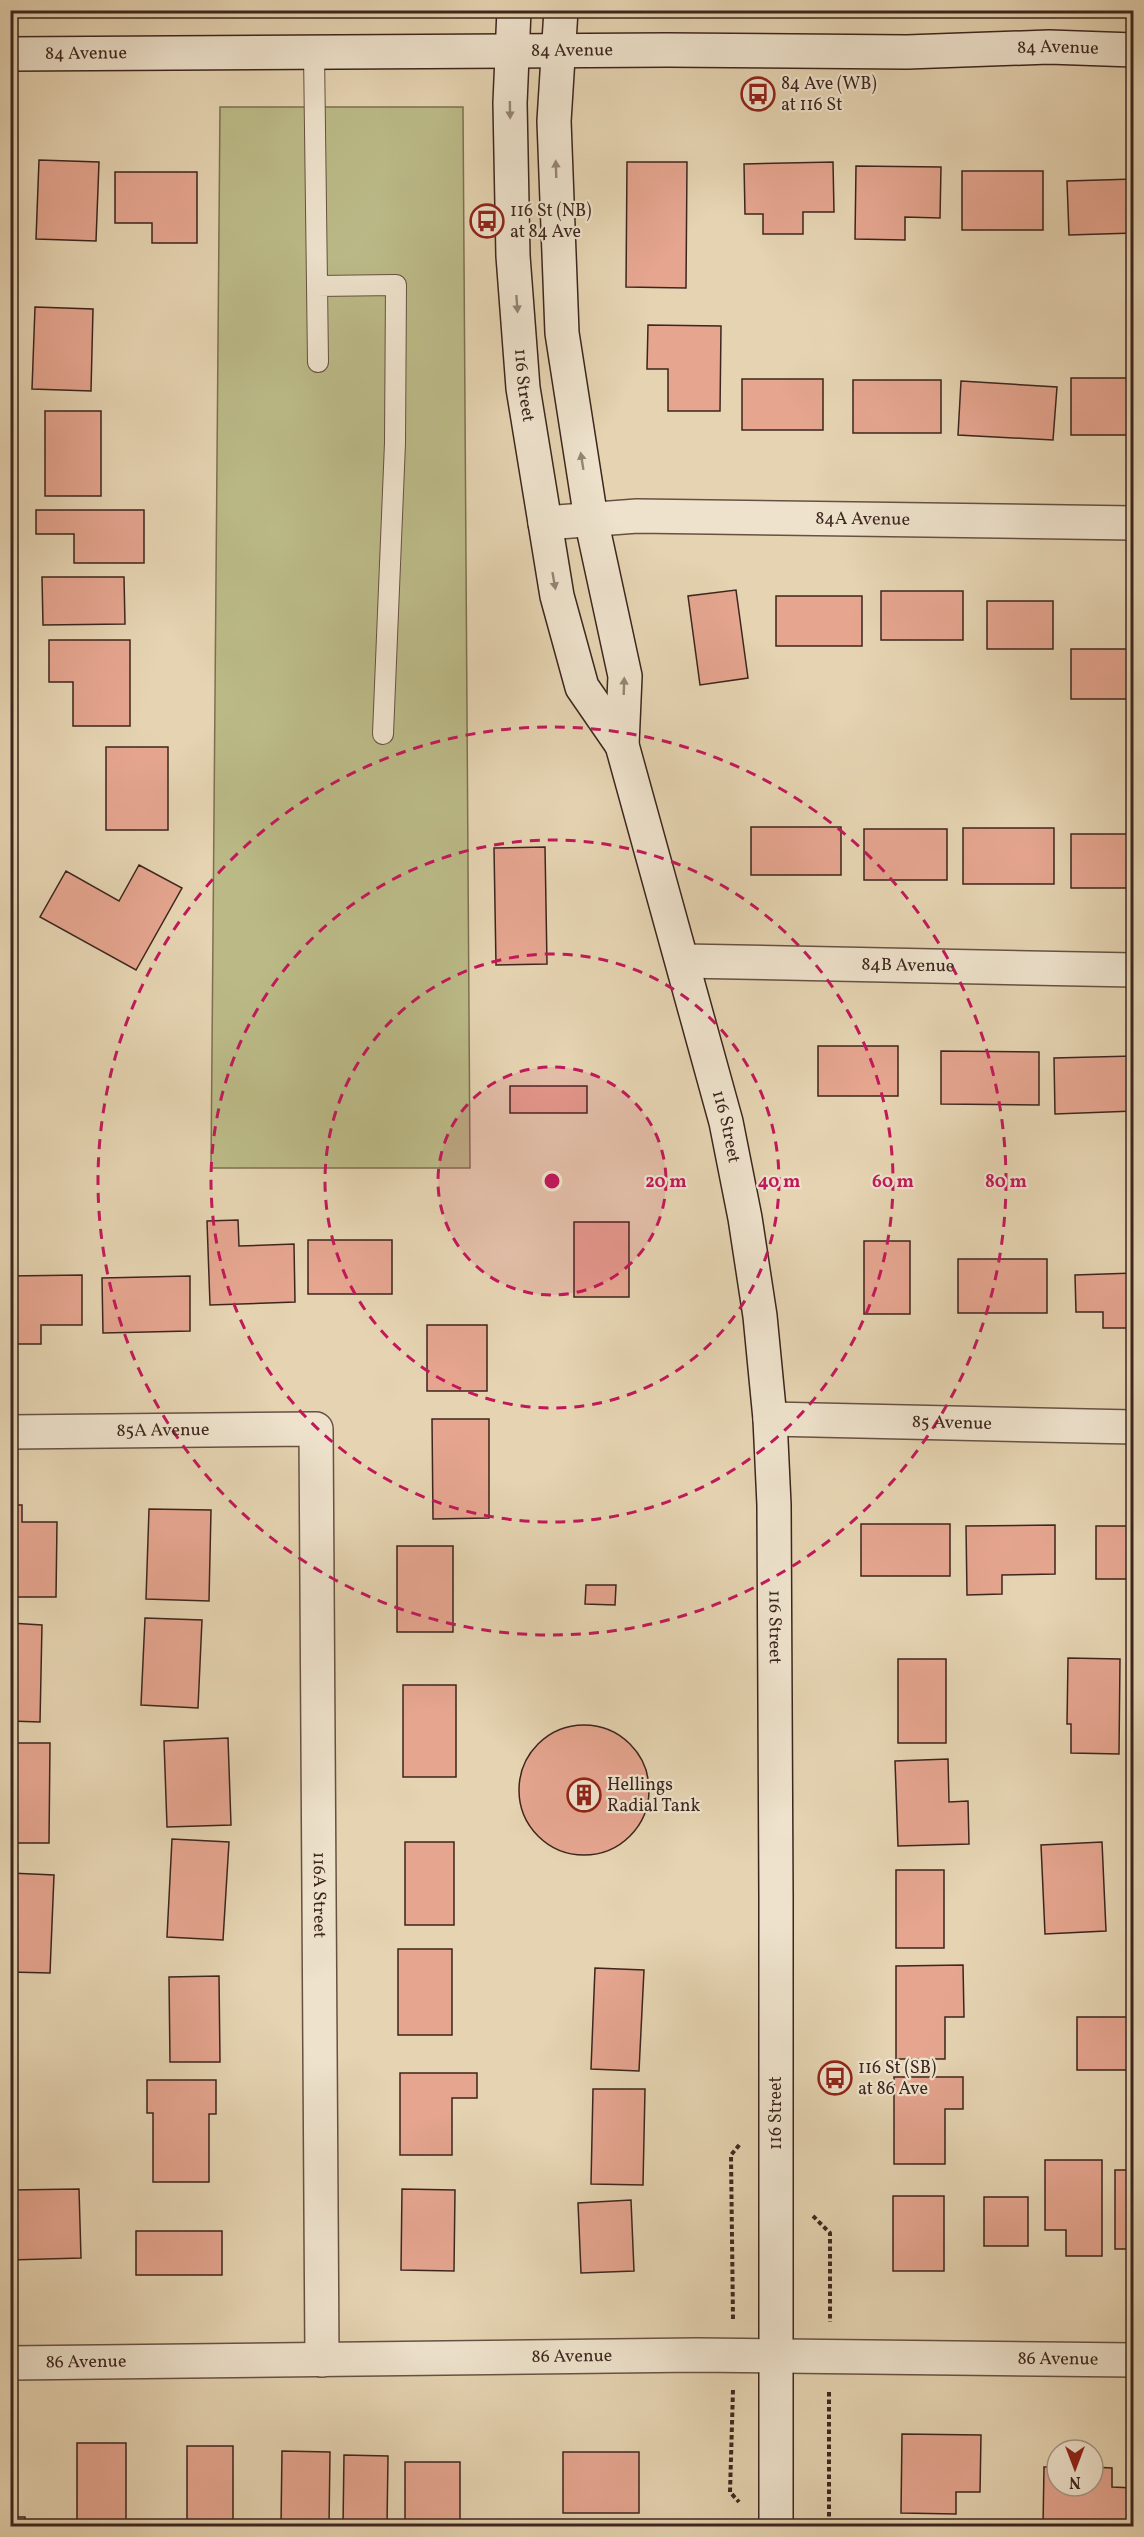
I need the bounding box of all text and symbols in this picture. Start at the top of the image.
street label: 84 Avenue [1017,34,1099,61]
street label: 84 Avenue [531,38,613,63]
street label: 84 Avenue [45,41,127,66]
place label: 84 Ave (WB) at 116 St [781,72,877,118]
bus stop icon: 84 Ave (WB) at 116 St [740,76,776,112]
one-way arrow [506,100,515,119]
one-way arrow [551,160,561,179]
place label: 116 St (NB) at 84 Ave [510,199,592,245]
bus stop icon: 116 St (NB) at 84 Ave [469,203,505,239]
one-way arrow [512,295,522,314]
street label: 116 Street [508,348,541,424]
one-way arrow [577,451,586,470]
street label: 84A Avenue [815,506,910,532]
one-way arrow [550,571,559,590]
one-way arrow [620,677,629,696]
street label: 84B Avenue [861,952,955,979]
street label: 116 Street [705,1087,746,1165]
text: 20 m [645,1170,687,1195]
text: 40 m [758,1170,800,1195]
text: 60 m [872,1170,914,1195]
text: 80 m [985,1170,1027,1195]
centre of rings [542,1171,562,1191]
street label: 85 Avenue [912,1410,992,1436]
street label: 85A Avenue [116,1418,210,1443]
street label: 116 Street [762,1590,787,1664]
place label: Hellings Radial Tank [607,1773,700,1819]
building icon: Hellings Radial Tank [566,1777,602,1813]
street label: 116A Street [306,1852,332,1938]
place label: 116 St (SB) at 86 Ave [858,2056,936,2102]
bus stop icon: 116 St (SB) at 86 Ave [817,2060,853,2096]
street label: 116 Street [764,2076,789,2150]
street label: 86 Avenue [531,2343,613,2369]
street label: 86 Avenue [1017,2346,1098,2372]
street label: 86 Avenue [45,2349,127,2375]
north arrow [1045,2438,1105,2498]
text: N [1069,2470,1081,2492]

